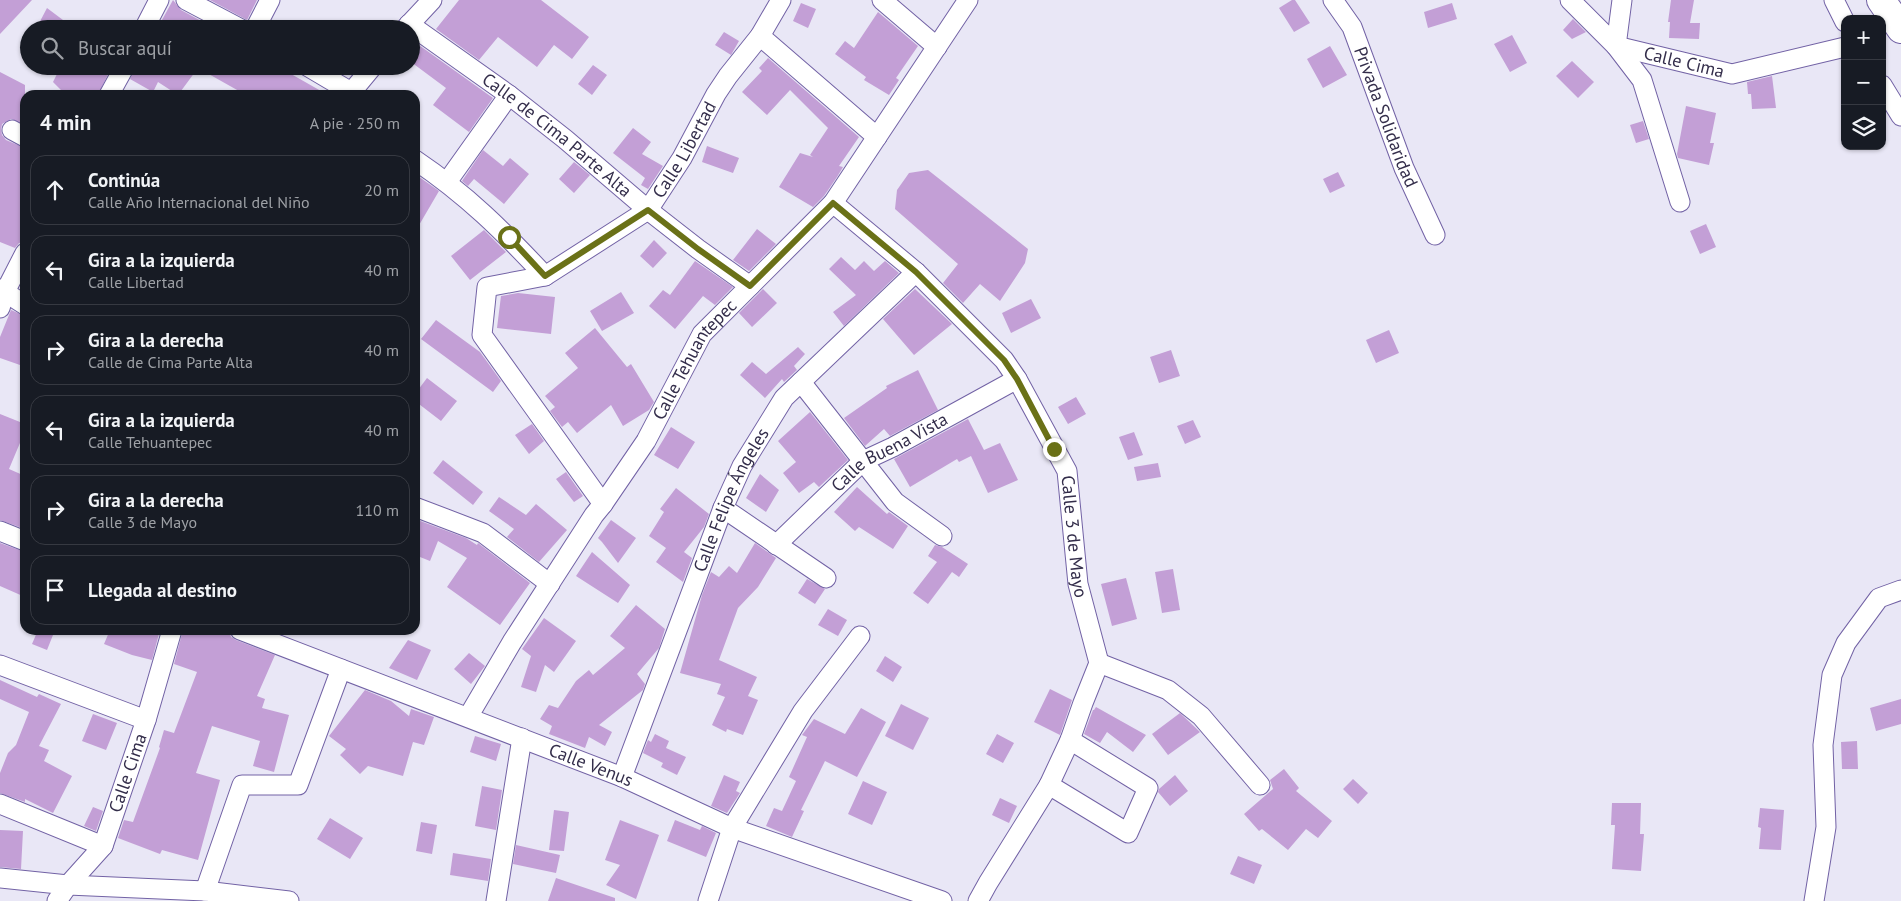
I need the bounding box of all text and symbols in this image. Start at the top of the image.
map controls [1841,15,1886,150]
button: + [1841,15,1886,60]
search box [20,20,420,75]
icon: search [38,34,66,62]
text: Buscar aquí [78,36,172,60]
street label: Calle Cima [1642,41,1727,83]
street label: Privada Solidaridad [1349,43,1423,191]
button: − [1841,60,1886,105]
street label: Calle de Cima Parte Alta [478,68,637,202]
street label: Calle Libertad [647,97,721,202]
button: layers [1841,105,1886,150]
text: 4 min [40,109,91,136]
text: A pie · 250 m [310,113,400,133]
text: Continúa [88,168,160,192]
icon: ahead [41,176,69,204]
text: 20 m [364,180,399,200]
text: Calle Año Internacional del Niño [88,192,310,212]
route start [498,226,521,249]
text: Gira a la izquierda [88,248,235,272]
icon: left [41,256,69,284]
text: 40 m [364,260,399,280]
text: Calle Libertad [88,272,184,292]
street label: Calle Tehuantepec [647,294,741,424]
text: Gira a la derecha [88,328,224,352]
icon: right [41,336,69,364]
text: 40 m [364,340,399,360]
text: Calle de Cima Parte Alta [88,352,253,372]
street label: Calle Buena Vista [826,407,952,496]
text: Gira a la izquierda [88,408,235,432]
icon: left [41,416,69,444]
text: 40 m [364,420,399,440]
street label: Calle Felipe Ángeles [688,423,774,575]
text: Calle Tehuantepec [88,432,212,452]
route end [1043,438,1066,461]
street label: Calle 3 de Mayo [1056,474,1093,600]
text: Gira a la derecha [88,488,224,512]
icon: right [41,496,69,524]
text: 110 m [356,500,399,520]
text: Calle 3 de Mayo [88,512,197,532]
icon: arrive [41,576,69,604]
text: Llegada al destino [88,578,237,602]
street label: Calle Cima [103,730,152,815]
street label: Calle Venus [546,738,637,792]

